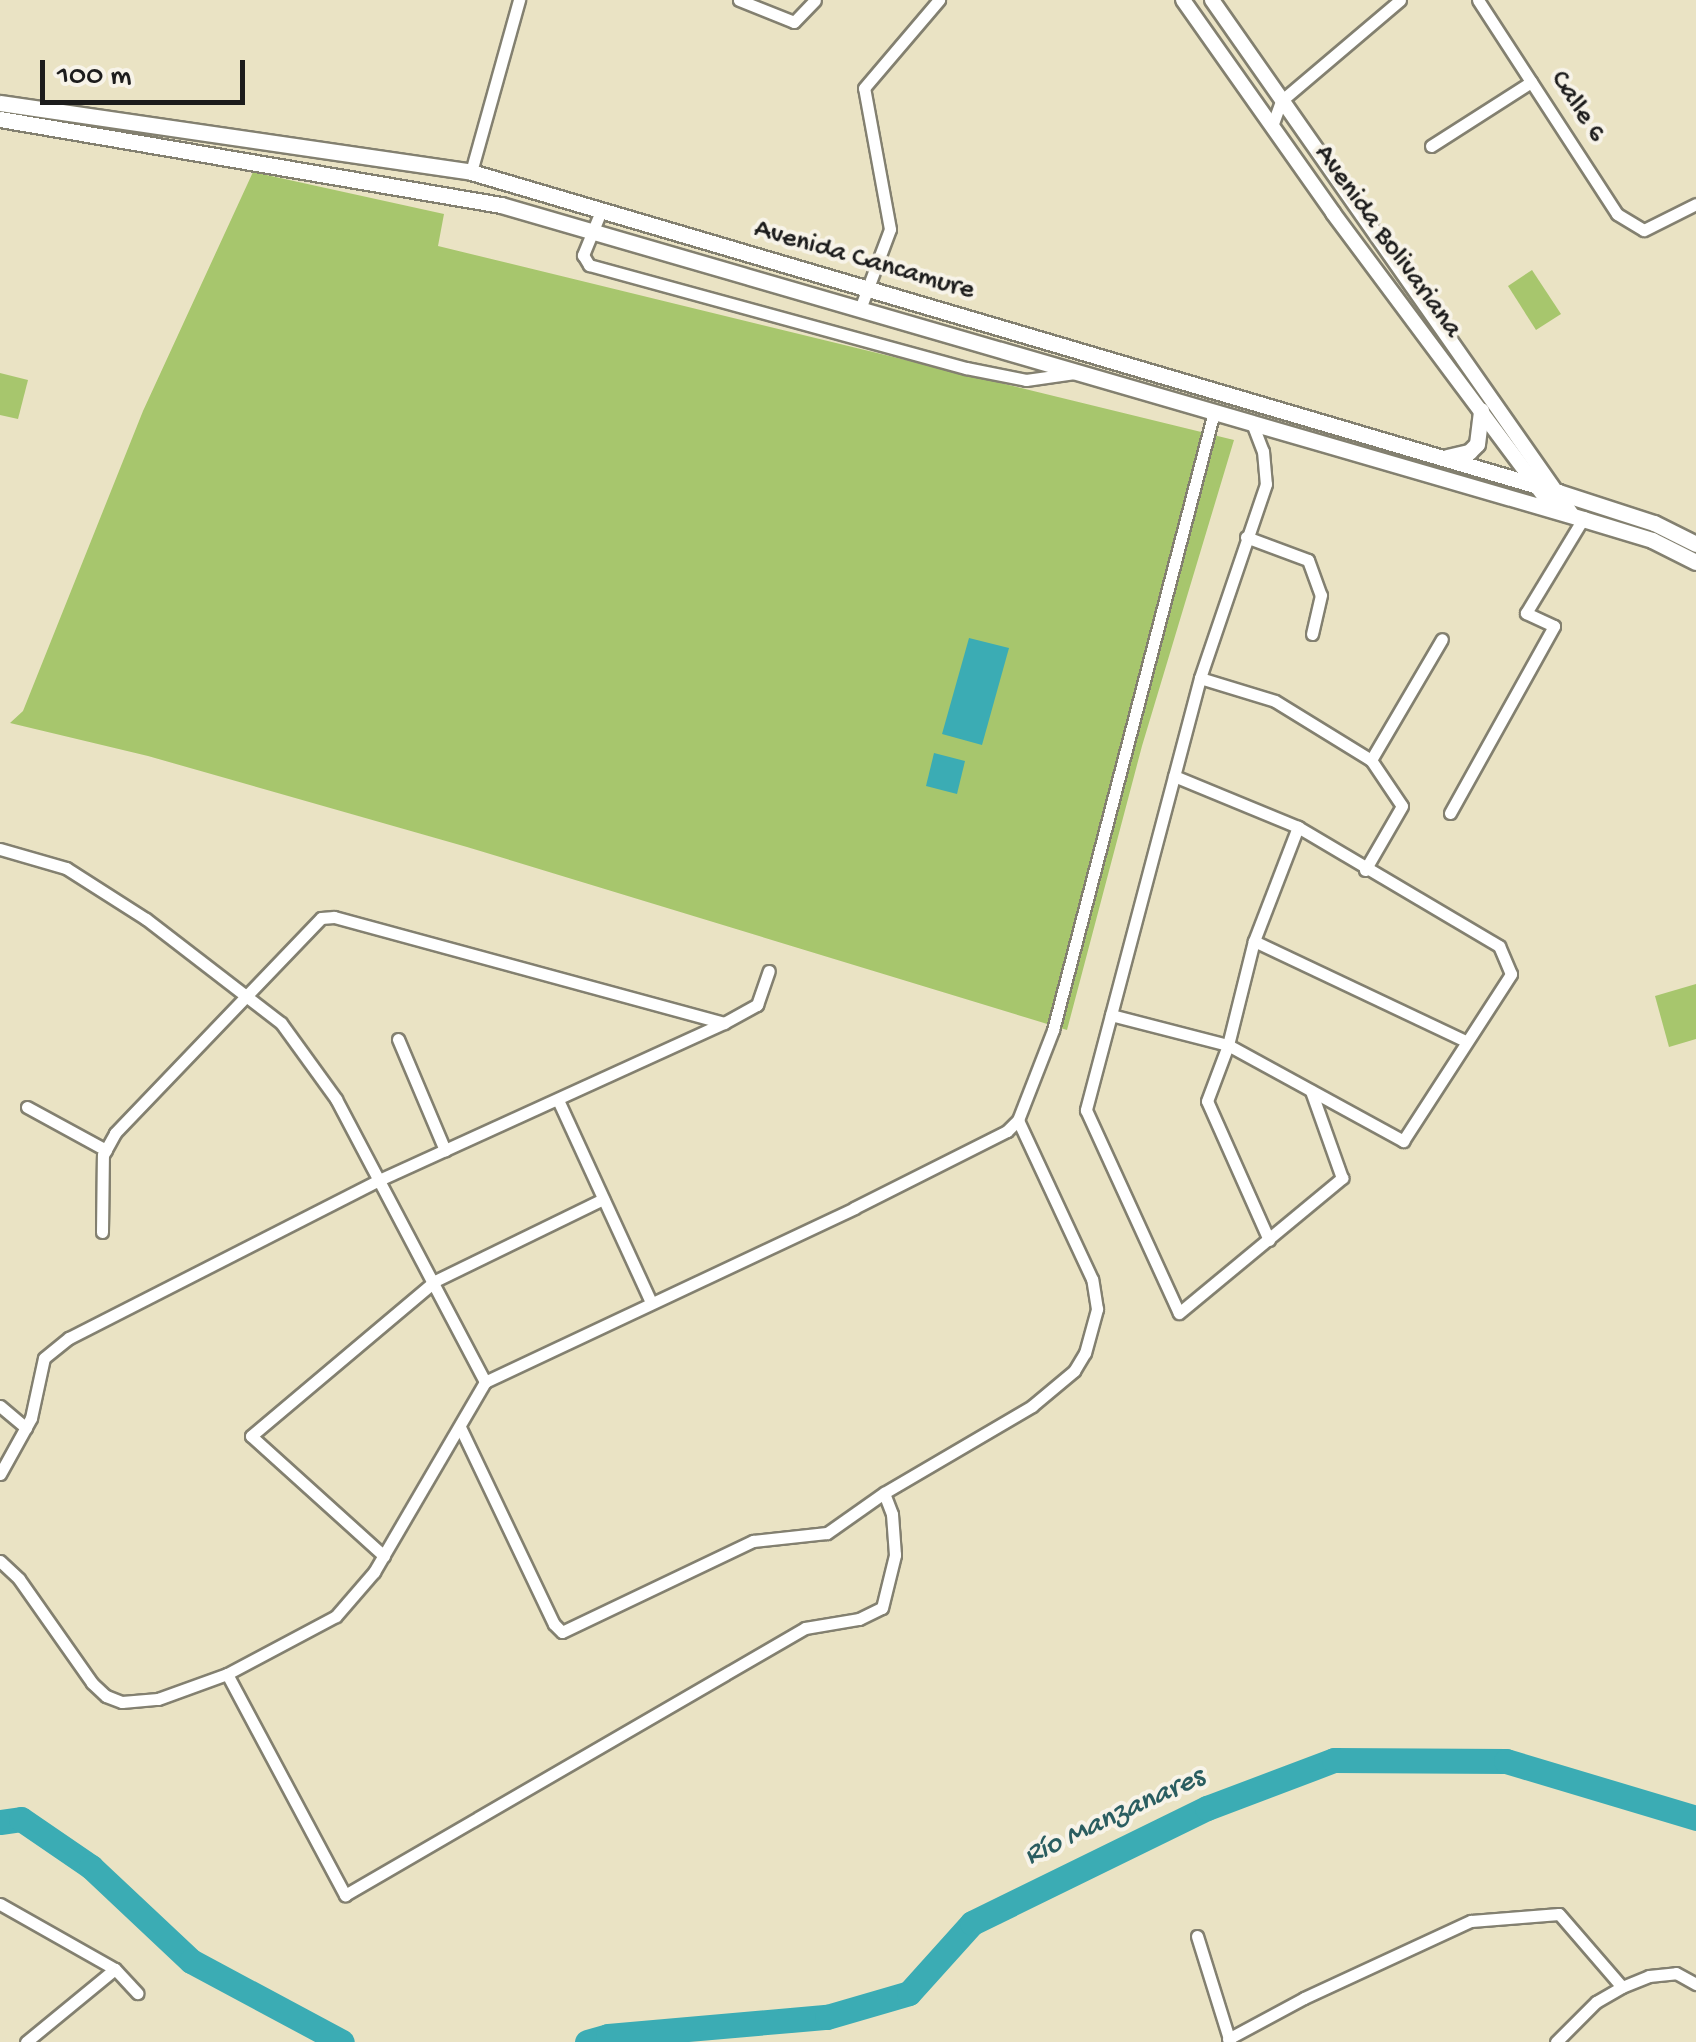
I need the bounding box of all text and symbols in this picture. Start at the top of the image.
scale bar [45,40,250,102]
text: 100 m [57,60,132,95]
street label: Calle 6 [1542,65,1612,149]
street label: Avenida Bolivariana [1306,139,1468,345]
street label: Avenida Cancamure [750,213,978,309]
water label: Río Manzanares [1019,1761,1211,1875]

